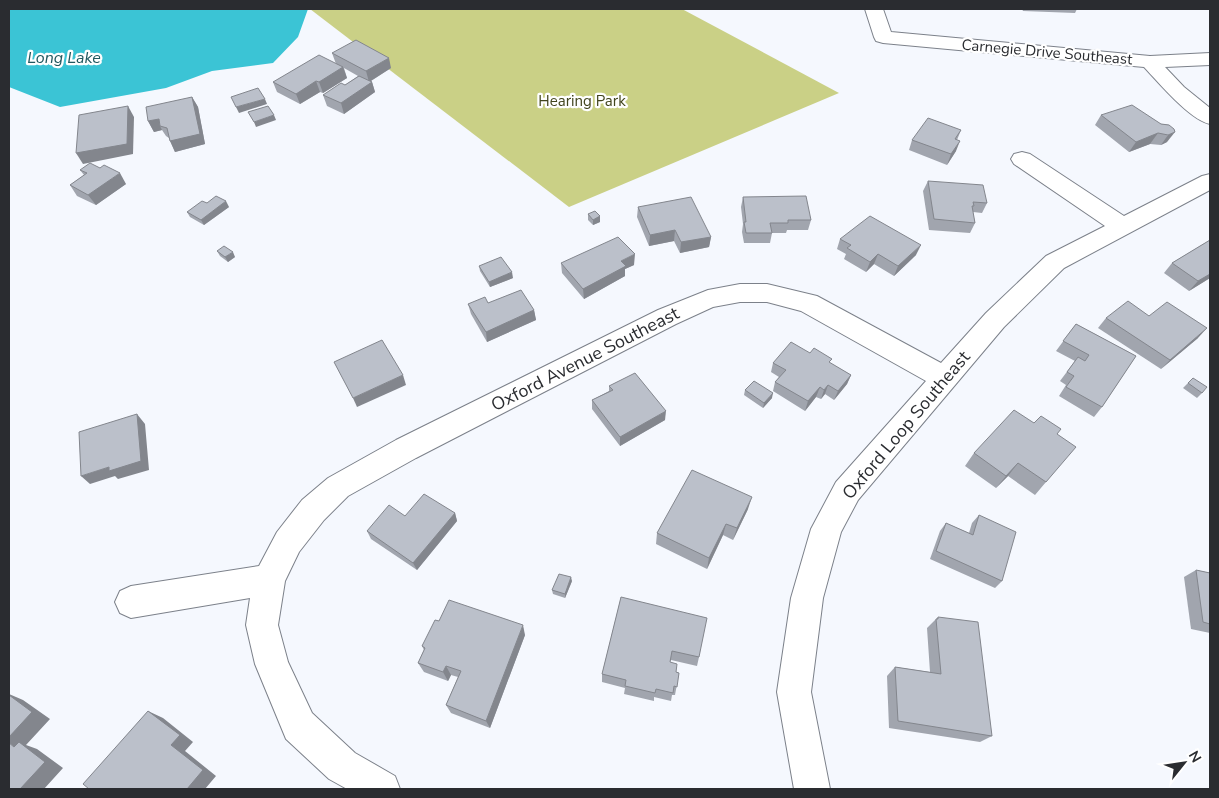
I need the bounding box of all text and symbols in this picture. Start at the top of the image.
street label: Carnegie Drive Southeast [961,35,1134,69]
water label: Long Lake [27,47,101,69]
park label: Hearing Park [538,91,626,111]
street label: Oxford Avenue Southeast [487,301,684,417]
street label: Oxford Loop Southeast [837,345,976,504]
north arrow [1159,738,1209,788]
text: N [1184,747,1206,766]

